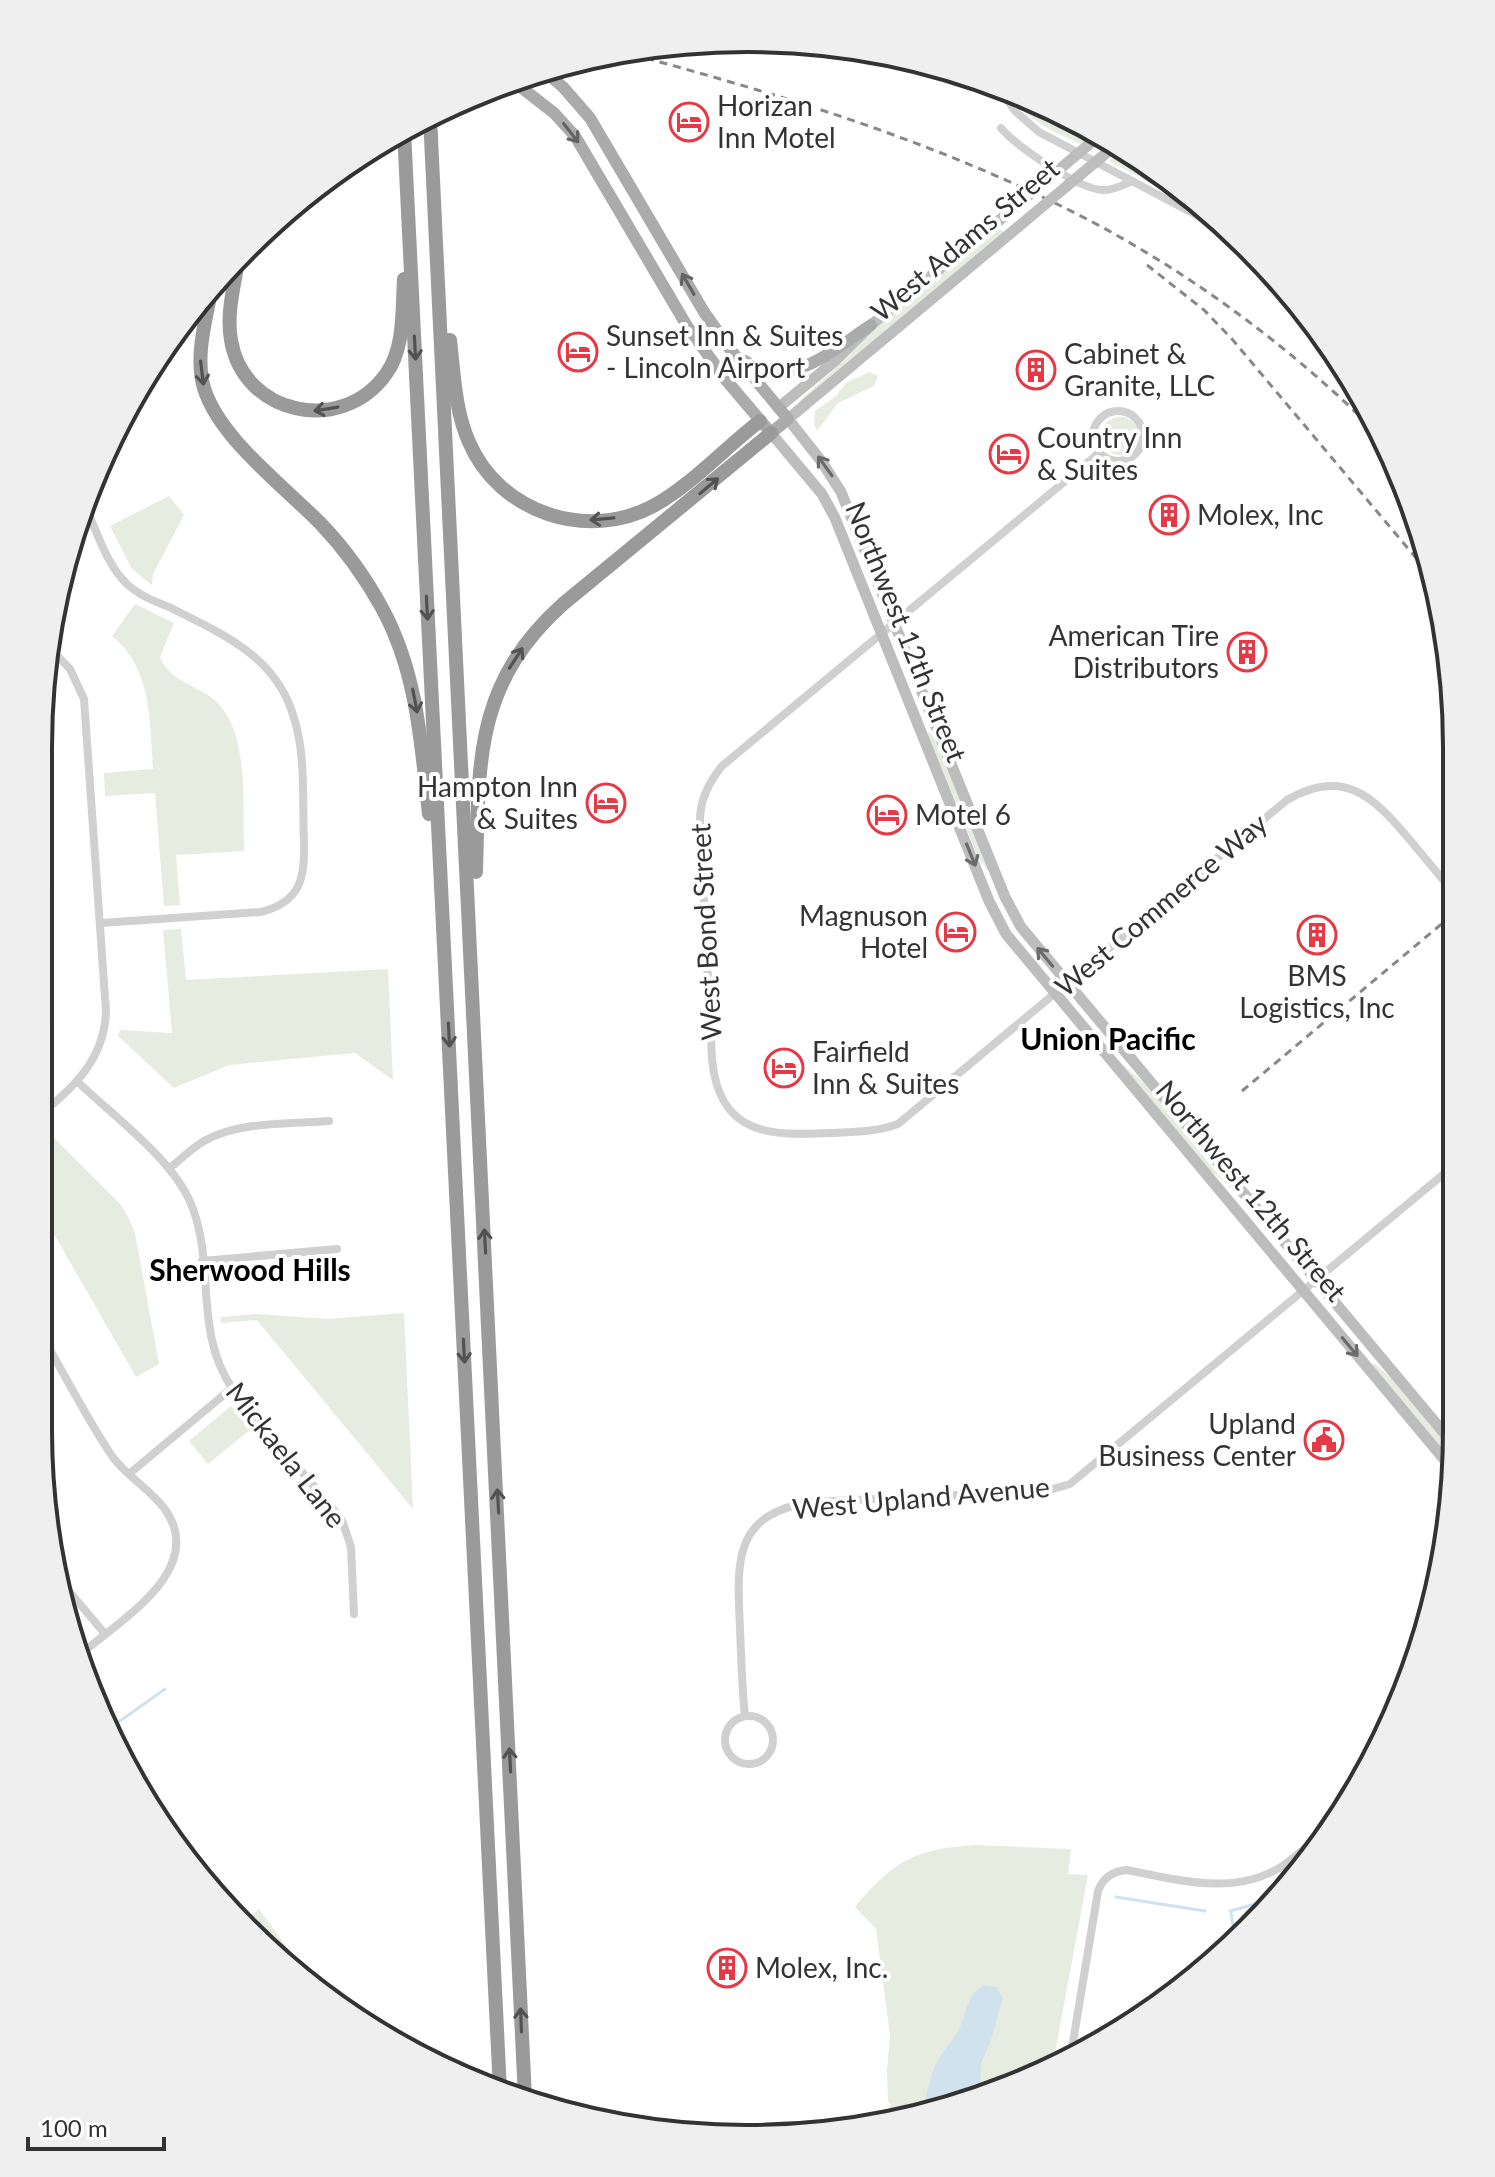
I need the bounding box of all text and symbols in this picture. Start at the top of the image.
place label: Horizan Inn Motel [717,88,836,154]
hotel icon: Horizan Inn Motel [668,101,710,143]
one-way arrow [562,122,580,143]
street label: West Adams Street [863,151,1065,328]
one-way arrow [680,273,696,296]
place label: Sunset Inn & Suites - Lincoln Airport [606,318,843,384]
hotel icon: Sunset Inn & Suites - Lincoln Airport [557,331,599,373]
one-way arrow [408,334,423,361]
place label: Cabinet & Granite, LLC [1064,336,1216,402]
building icon: Cabinet & Granite, LLC [1015,349,1057,391]
one-way arrow [195,360,210,385]
one-way arrow [314,403,340,418]
place label: Country Inn & Suites [1037,420,1182,486]
hotel icon: Country Inn & Suites [988,433,1030,475]
one-way arrow [817,456,833,478]
one-way arrow [698,477,719,494]
building icon: Molex, Inc [1148,494,1190,536]
street label: Northwest 12th Street [839,497,975,767]
place label: Molex, Inc [1197,497,1324,531]
one-way arrow [589,512,616,527]
one-way arrow [420,594,435,621]
place label: American Tire Distributors [1049,618,1219,684]
building icon: American Tire Distributors [1226,631,1268,673]
one-way arrow [508,648,525,670]
one-way arrow [409,688,424,713]
place label: Hampton Inn & Suites [417,769,578,835]
hotel icon: Hampton Inn & Suites [585,782,627,824]
hotel icon: Motel 6 [866,794,908,836]
place label: Motel 6 [915,797,1011,831]
street label: West Commerce Way [1047,805,1274,1003]
street label: West Bond Street [682,823,728,1042]
one-way arrow [964,842,979,867]
place label: Magnuson Hotel [799,898,928,964]
hotel icon: Magnuson Hotel [935,911,977,953]
building icon: BMS Logistics, Inc [1296,914,1338,956]
one-way arrow [1036,947,1054,968]
place label: BMS Logistics, Inc [1239,958,1395,1024]
district label: Union Pacific [1020,1020,1196,1056]
one-way arrow [442,1021,457,1048]
place label: Fairfield Inn & Suites [812,1034,959,1100]
hotel icon: Fairfield Inn & Suites [763,1047,805,1089]
street label: Northwest 12th Street [1150,1073,1354,1308]
one-way arrow [478,1228,493,1255]
district label: Sherwood Hills [149,1251,351,1287]
one-way arrow [1342,1336,1359,1357]
one-way arrow [457,1337,472,1364]
street label: Mickaela Lane [219,1375,354,1534]
place label: Upland Business Center [1098,1406,1296,1472]
public building icon: Upland Business Center [1303,1419,1345,1461]
street label: West Upland Avenue [791,1469,1051,1525]
one-way arrow [490,1488,505,1515]
one-way arrow [502,1747,517,1774]
building icon: Molex, Inc. [706,1947,748,1989]
place label: Molex, Inc. [755,1950,888,1984]
one-way arrow [513,2007,528,2034]
scale bar [28,2101,164,2151]
text: 100 m [40,2113,108,2142]

